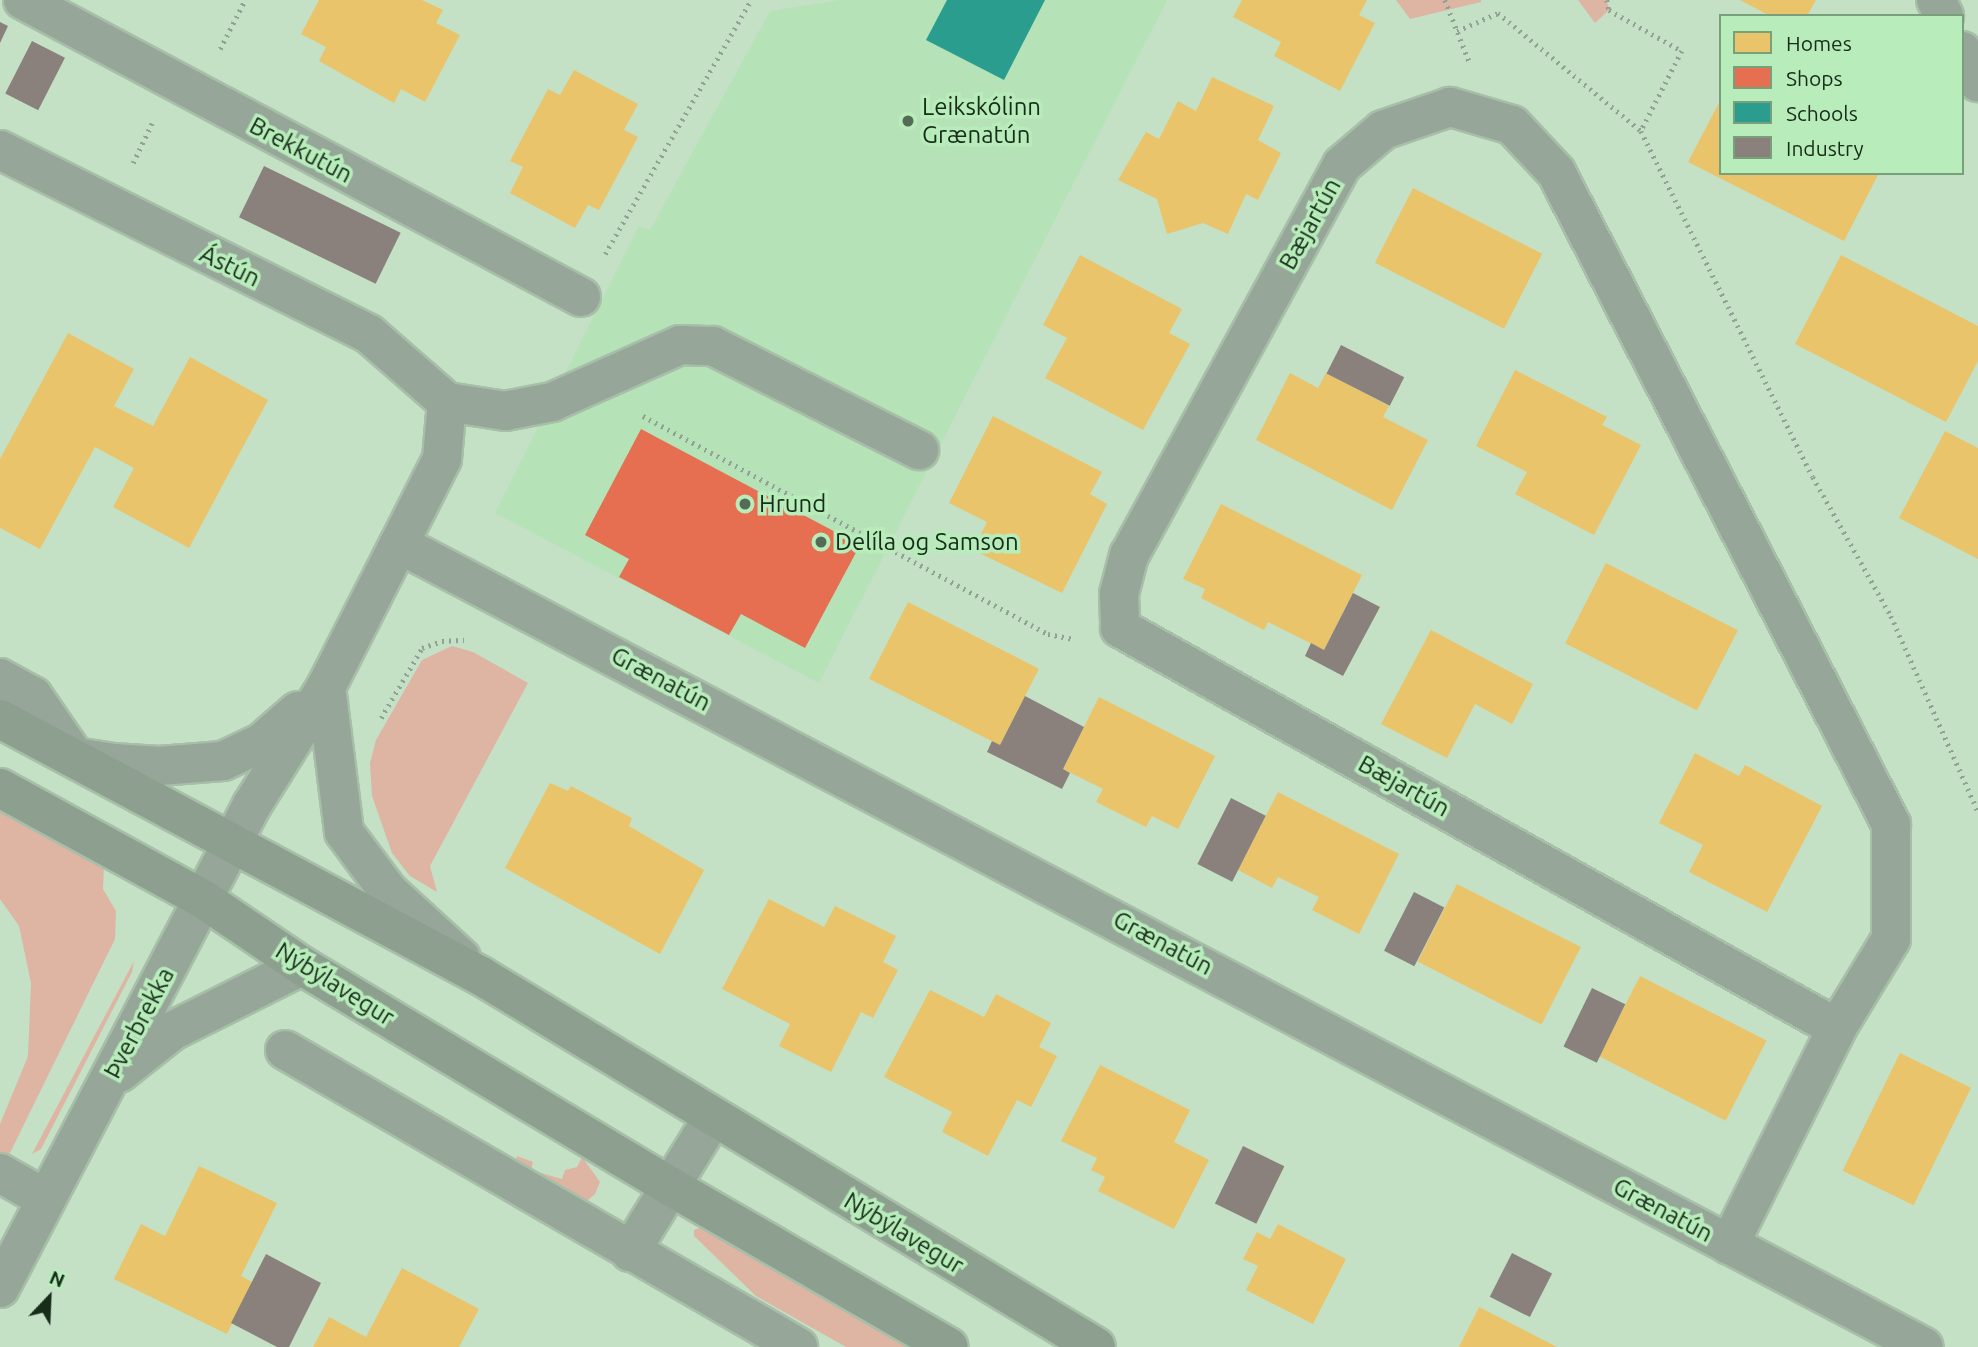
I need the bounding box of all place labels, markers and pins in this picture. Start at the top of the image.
place label: Leikskólinn Grænatún [922,93,1041,149]
marker: Leikskólinn Grænatún [900,113,916,129]
place label: Hrund [759,490,826,518]
marker: Hrund [737,496,753,512]
place label: Delíla og Samson [835,528,1019,556]
marker: Delíla og Samson [813,534,829,550]

